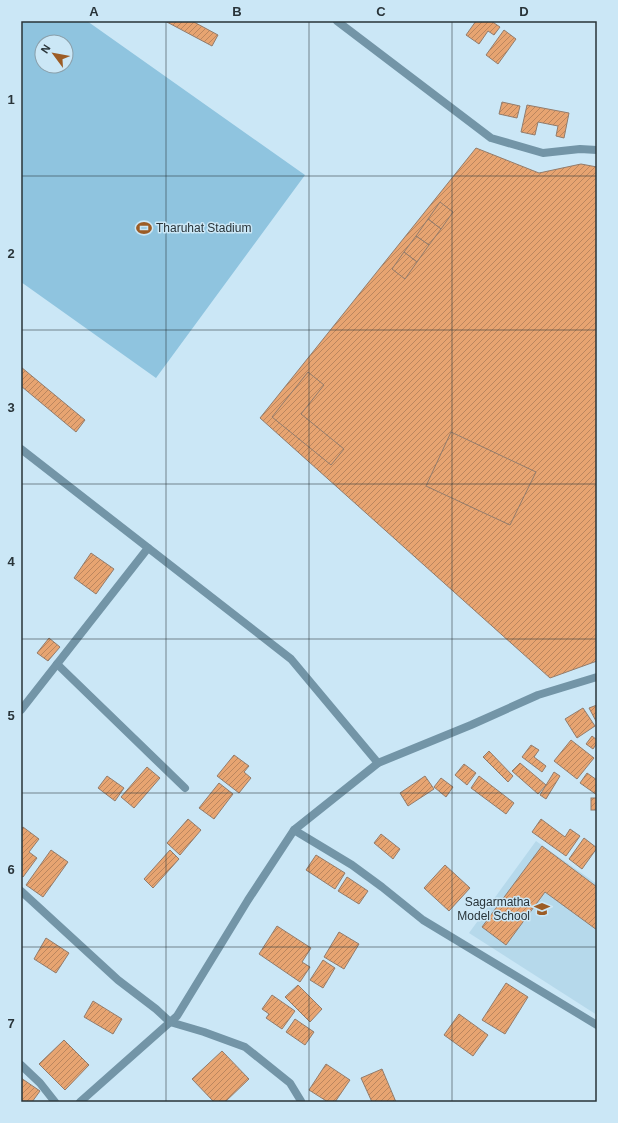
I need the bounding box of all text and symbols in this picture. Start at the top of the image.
text: A [89,4,99,19]
text: B [232,4,242,19]
text: C [376,4,386,19]
text: D [519,4,529,19]
north arrow [34,34,74,74]
text: N [38,42,53,55]
text: 1 [7,92,15,107]
sports icon: Tharuhat Stadium [135,219,153,237]
place label: Tharuhat Stadium [156,221,251,235]
text: 2 [7,246,15,261]
text: 3 [7,400,15,415]
text: 4 [7,554,15,569]
text: 5 [7,708,15,723]
text: 6 [7,862,15,877]
place label: Sagarmatha Model School [457,895,530,923]
school or university icon: Sagarmatha Model School [533,900,551,918]
text: 7 [7,1016,15,1031]

